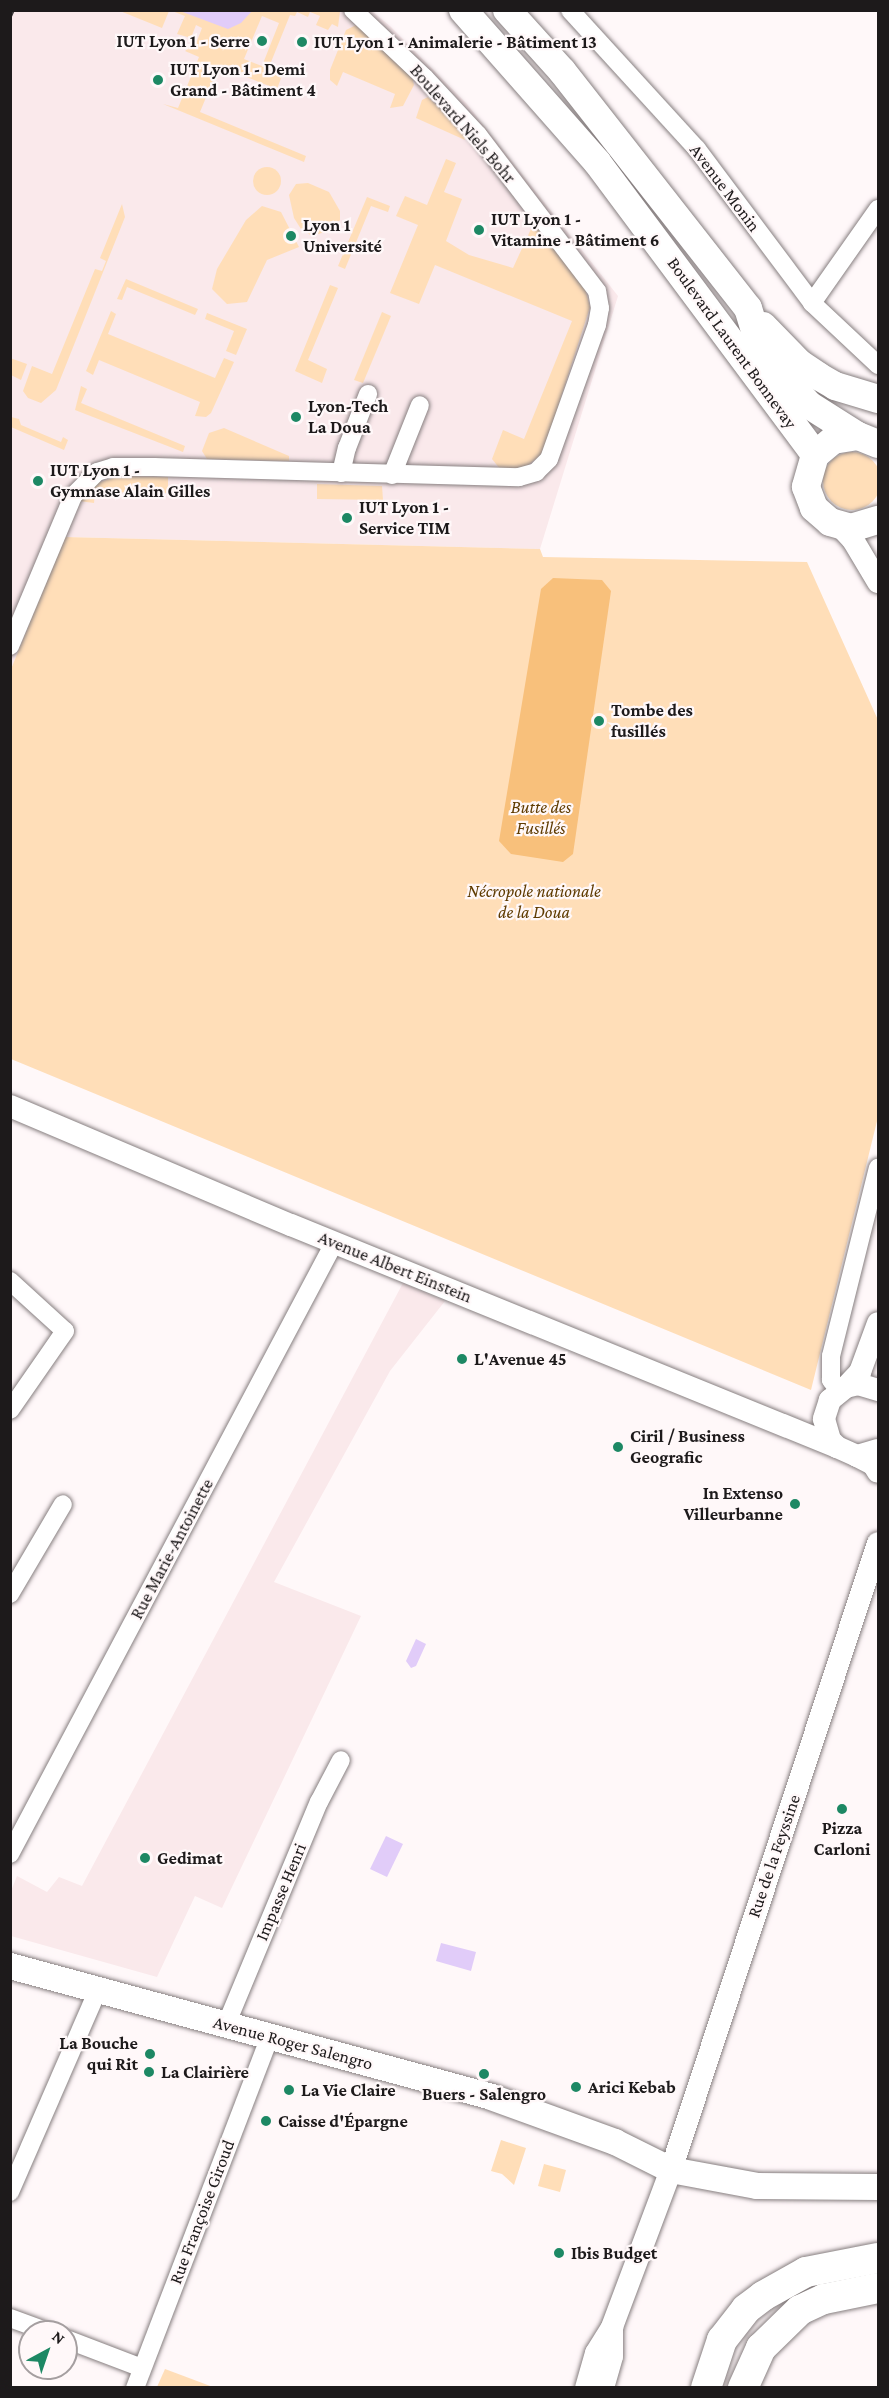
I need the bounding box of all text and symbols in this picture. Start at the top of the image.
place label: IUT Lyon 1 - Serre [116,30,250,52]
place label: IUT Lyon 1 - Animalerie - Bâtiment 13 [314,31,597,53]
marker: IUT Lyon 1 - Serre [255,34,269,48]
marker: IUT Lyon 1 - Animalerie - Bâtiment 13 [295,35,309,49]
place label: IUT Lyon 1 - Demi Grand - Bâtiment 4 [170,59,316,101]
street label: Boulevard Niels Bohr [405,60,521,188]
marker: IUT Lyon 1 - Demi Grand - Bâtiment 4 [151,73,165,87]
street label: Avenue Monin [685,140,765,236]
place label: IUT Lyon 1 - Vitamine - Bâtiment 6 [491,209,660,252]
place label: Lyon 1 Université [303,215,382,258]
marker: IUT Lyon 1 - Vitamine - Bâtiment 6 [472,223,486,237]
marker: Lyon 1 Université [284,229,298,243]
street label: Boulevard Laurent Bonnevay [662,253,802,433]
place label: Lyon-Tech La Doua [308,396,388,438]
marker: Lyon-Tech La Doua [289,410,303,424]
place label: IUT Lyon 1 - Gymnase Alain Gilles [50,460,210,502]
marker: IUT Lyon 1 - Gymnase Alain Gilles [31,474,45,488]
place label: IUT Lyon 1 - Service TIM [359,497,450,540]
marker: IUT Lyon 1 - Service TIM [340,511,354,525]
place label: Tombe des fusillés [611,700,693,742]
marker: Tombe des fusillés [592,714,606,728]
park label: Butte des Fusillés [511,797,571,840]
park label: Nécropole nationale de la Doua [467,881,601,924]
street label: Avenue Albert Einstein [315,1226,475,1308]
place label: L'Avenue 45 [474,1348,567,1370]
marker: L'Avenue 45 [455,1352,469,1366]
place label: Ciril / Business Geografic [630,1426,745,1468]
marker: Ciril / Business Geografic [611,1440,625,1454]
street label: Rue Marie-Antoinette [126,1475,218,1623]
place label: In Extenso Villeurbanne [684,1483,783,1526]
marker: In Extenso Villeurbanne [788,1497,802,1511]
street label: Rue de la Feyssine [743,1792,805,1920]
marker: Pizza Carloni [835,1802,849,1816]
place label: Pizza Carloni [814,1818,870,1860]
street label: Impasse Henri [251,1840,311,1944]
place label: Gedimat [157,1847,223,1869]
marker: Gedimat [138,1851,152,1865]
street label: Avenue Roger Salengro [211,2011,375,2075]
place label: La Bouche qui Rit [59,2033,138,2076]
marker: La Bouche qui Rit [143,2047,157,2061]
place label: La Clairière [161,2061,249,2083]
marker: La Clairière [142,2065,156,2079]
marker: Buers - Salengro [477,2067,491,2081]
place label: Arici Kebab [588,2076,676,2098]
place label: La Vie Claire [301,2079,396,2101]
marker: Arici Kebab [569,2080,583,2094]
marker: La Vie Claire [282,2083,296,2097]
place label: Buers - Salengro [422,2083,546,2105]
place label: Caisse d'Épargne [278,2110,408,2132]
marker: Caisse d'Épargne [259,2114,273,2128]
street label: Rue Françoise Giroud [165,2137,239,2287]
place label: Ibis Budget [571,2242,657,2264]
marker: Ibis Budget [552,2246,566,2260]
north arrow [18,2320,78,2380]
text: N [49,2327,68,2347]

